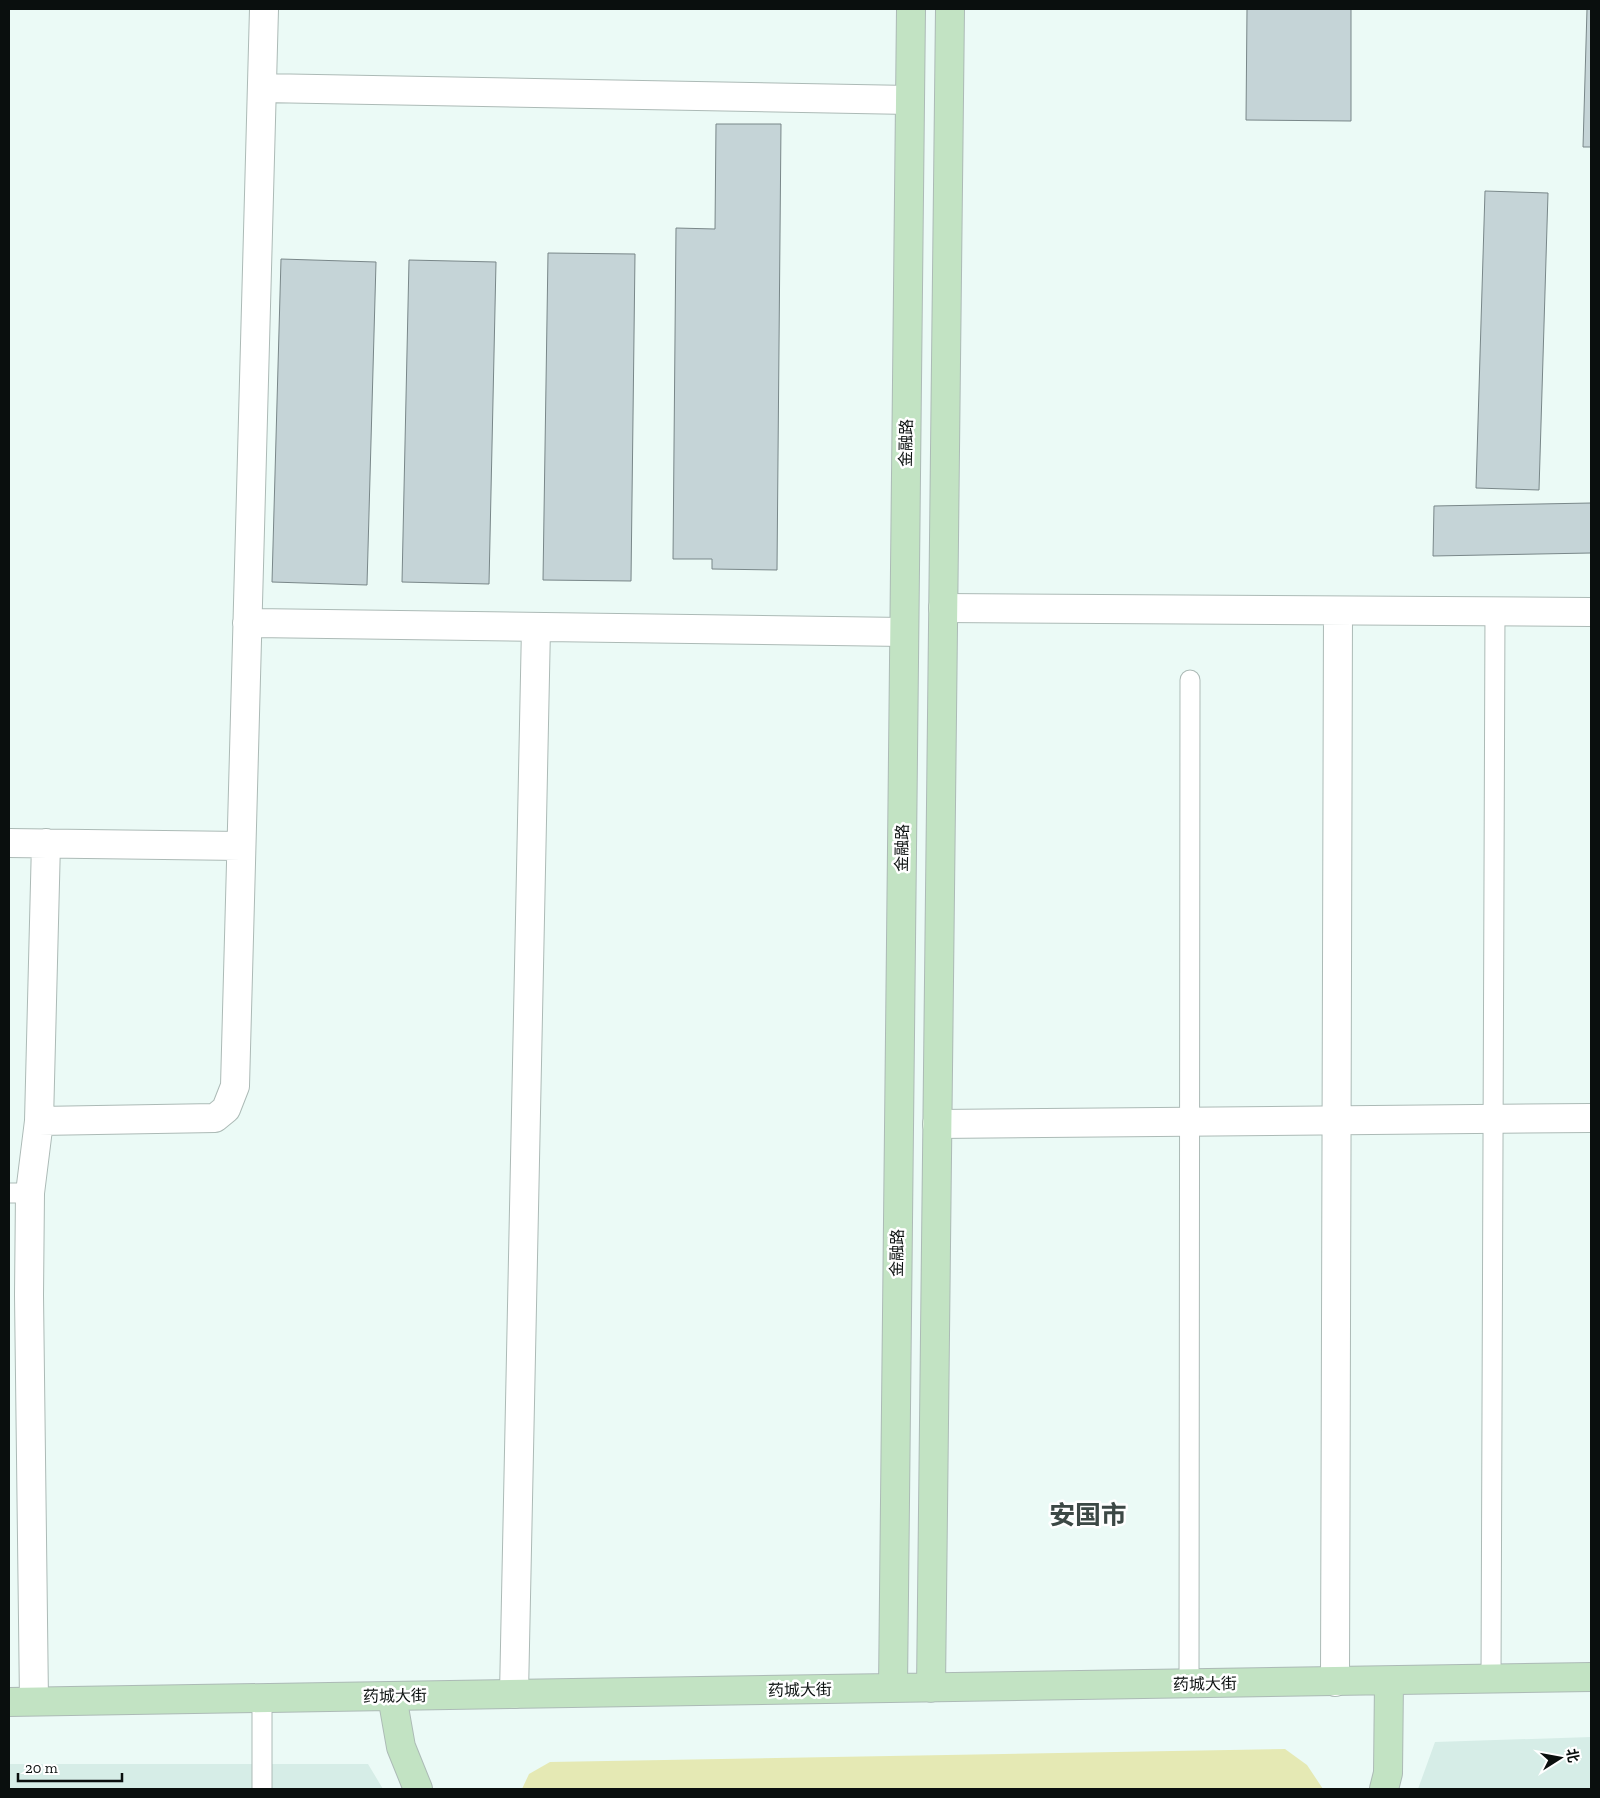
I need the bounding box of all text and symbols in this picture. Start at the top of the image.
street label: 金融路 [896,419,916,467]
street label: 金融路 [892,824,912,872]
street label: 金融路 [887,1229,907,1277]
district label: 安国市 [1049,1499,1127,1531]
street label: 药城大街 [1173,1674,1237,1694]
street label: 药城大街 [768,1680,832,1700]
street label: 药城大街 [363,1686,427,1706]
north arrow [1535,1733,1585,1783]
text: 北 [1563,1747,1582,1764]
scale bar [18,1750,121,1782]
text: 20 m [25,1759,58,1777]

